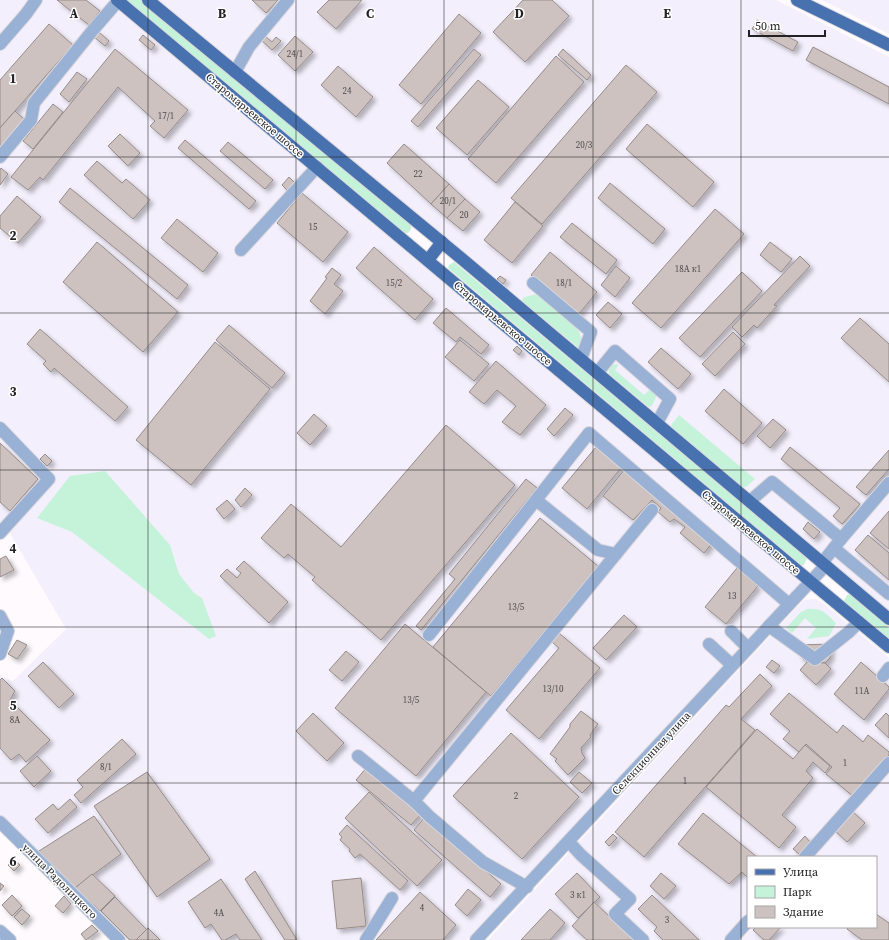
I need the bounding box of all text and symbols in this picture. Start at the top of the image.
text: A [70,5,79,22]
text: B [218,5,227,22]
text: C [366,5,374,22]
text: D [514,5,524,22]
text: E [663,5,671,22]
scale bar [749,12,825,38]
text: 50 m [755,18,781,34]
house number: 24/1 [287,48,303,60]
text: 1 [9,70,17,87]
street label: Старомарьевское шоссе [202,70,307,161]
house number: 24 [342,85,352,97]
house number: 17/1 [158,110,174,122]
house number: 20/3 [576,139,593,151]
house number: 22 [413,168,423,180]
house number: 20/1 [440,195,456,207]
house number: 20 [459,209,469,221]
house number: 15 [308,221,318,233]
text: 2 [9,227,17,244]
house number: 18А к1 [675,263,701,275]
house number: 15/2 [386,277,403,289]
house number: 18/1 [556,277,572,289]
street label: Старомарьевское шоссе [450,278,555,369]
text: 3 [9,383,17,400]
street label: Старомарьевское шоссе [698,487,803,578]
text: 4 [9,540,17,557]
house number: 13 [727,590,737,602]
house number: 13/5 [508,601,525,613]
house number: 13/10 [543,683,564,695]
house number: 11А [855,685,870,697]
house number: 13/5 [403,694,420,706]
text: 5 [9,697,17,714]
street label: Селекционная улица [609,708,694,798]
house number: 8А [10,714,20,726]
house number: 1 [843,757,847,769]
house number: 8/1 [100,761,112,773]
house number: 1 [683,775,687,787]
house number: 2 [514,790,519,802]
street label: улица Радолицкого [19,840,101,922]
text: 6 [9,853,17,870]
legend [747,856,877,928]
text: Улица [783,864,819,880]
text: Парк [783,884,812,900]
house number: 3 к1 [570,889,586,901]
house number: 4 [420,902,425,914]
text: Здание [783,904,824,920]
house number: 4А [214,907,224,919]
house number: 3 [665,914,670,926]

